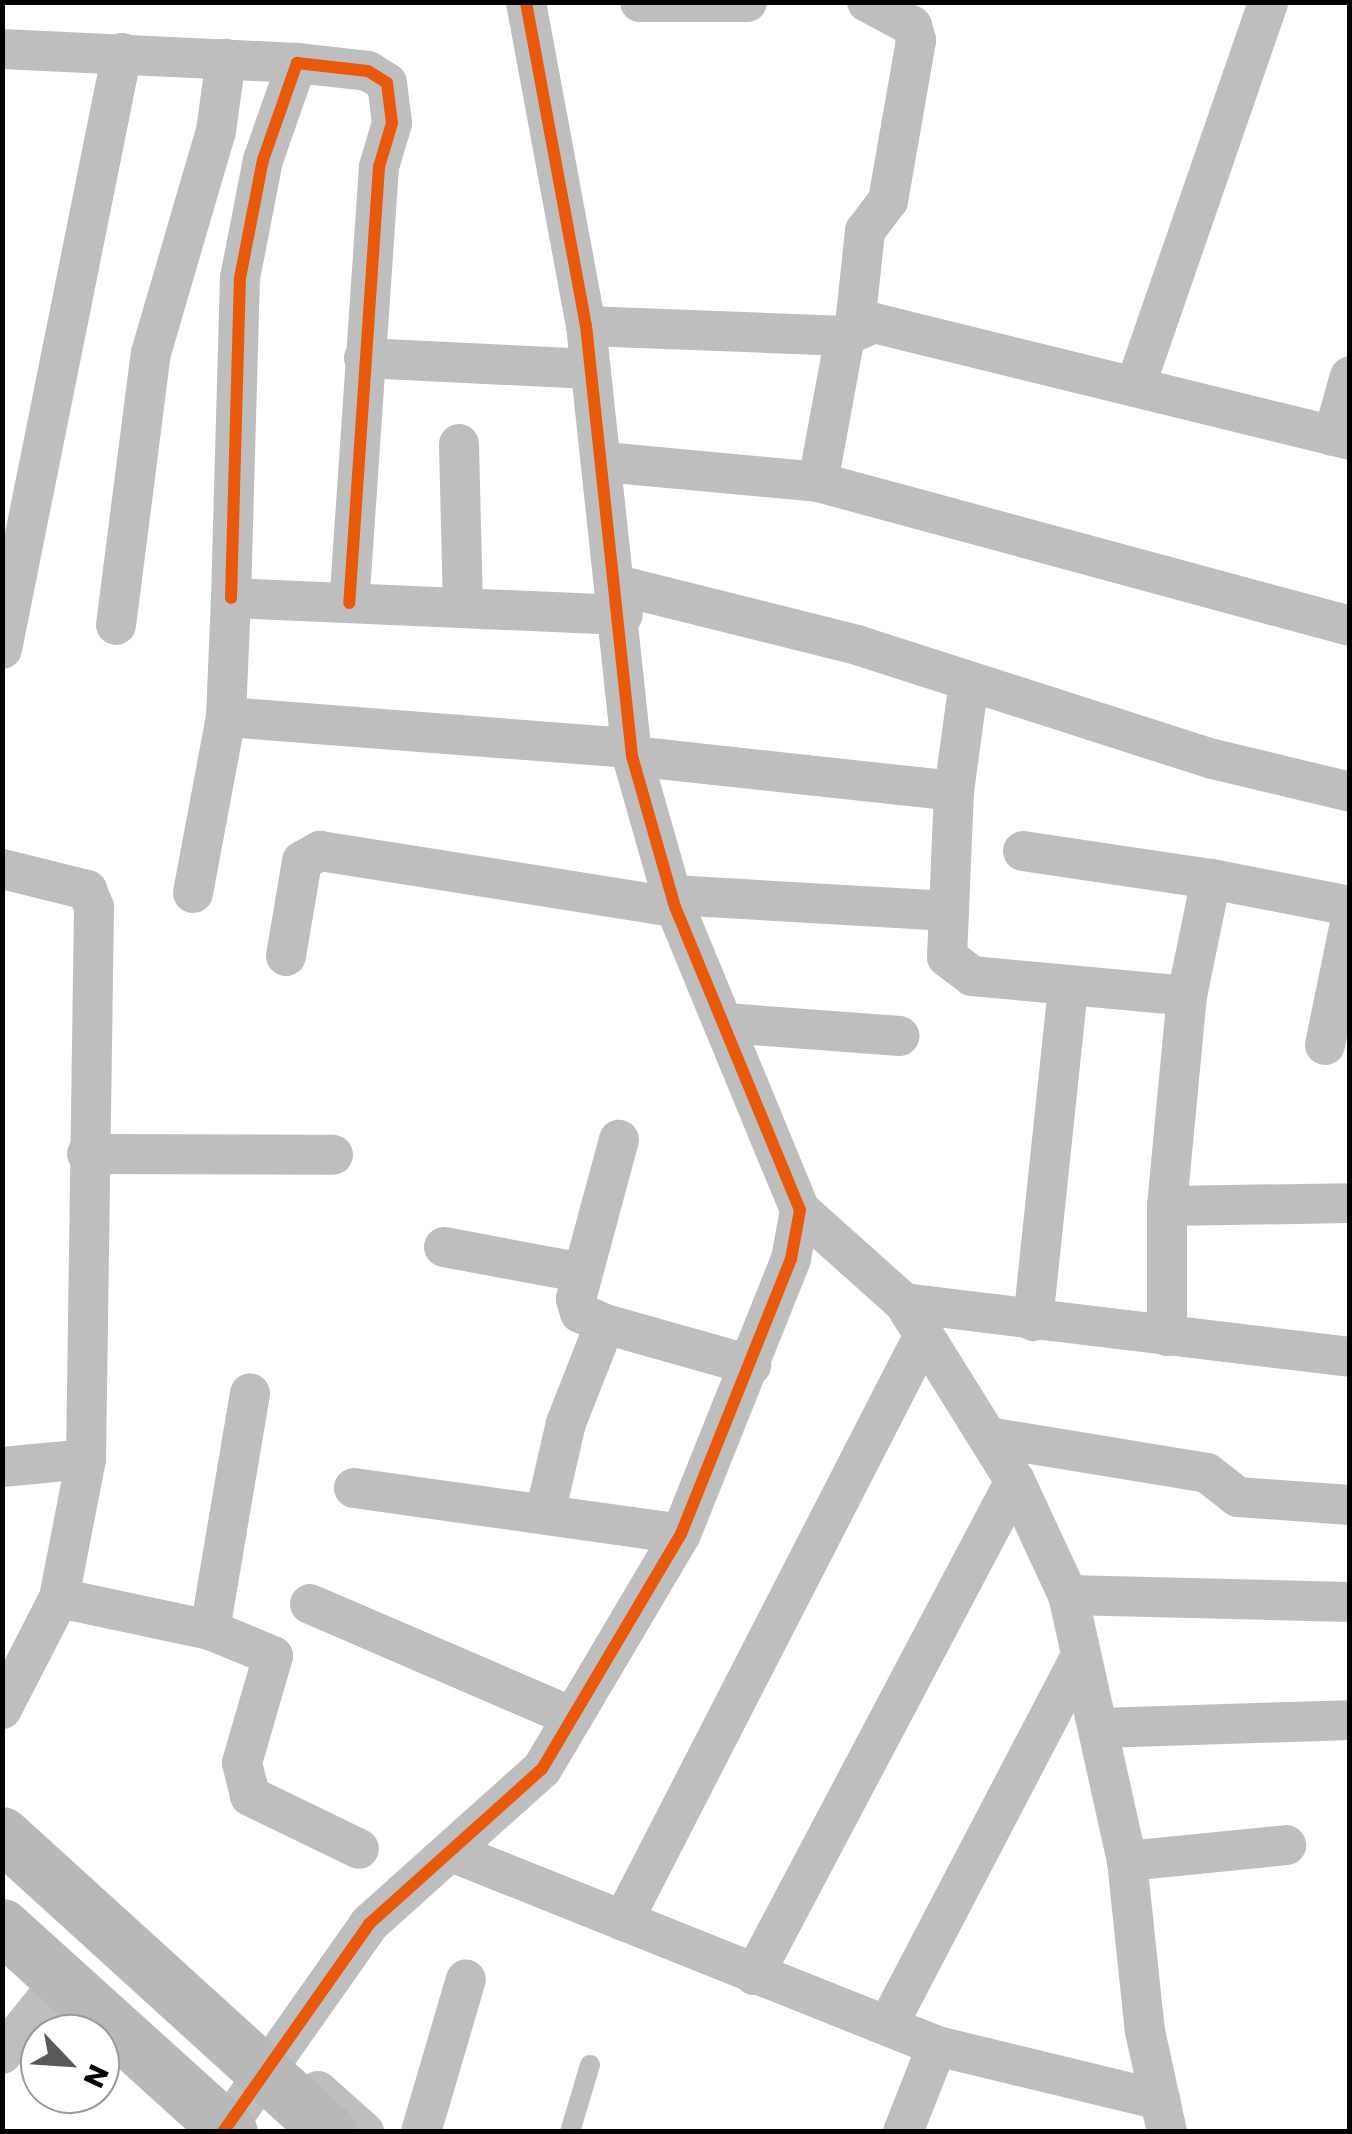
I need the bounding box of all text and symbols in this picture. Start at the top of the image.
north arrow [20,2014,120,2114]
text: N [74,2058,118,2094]

